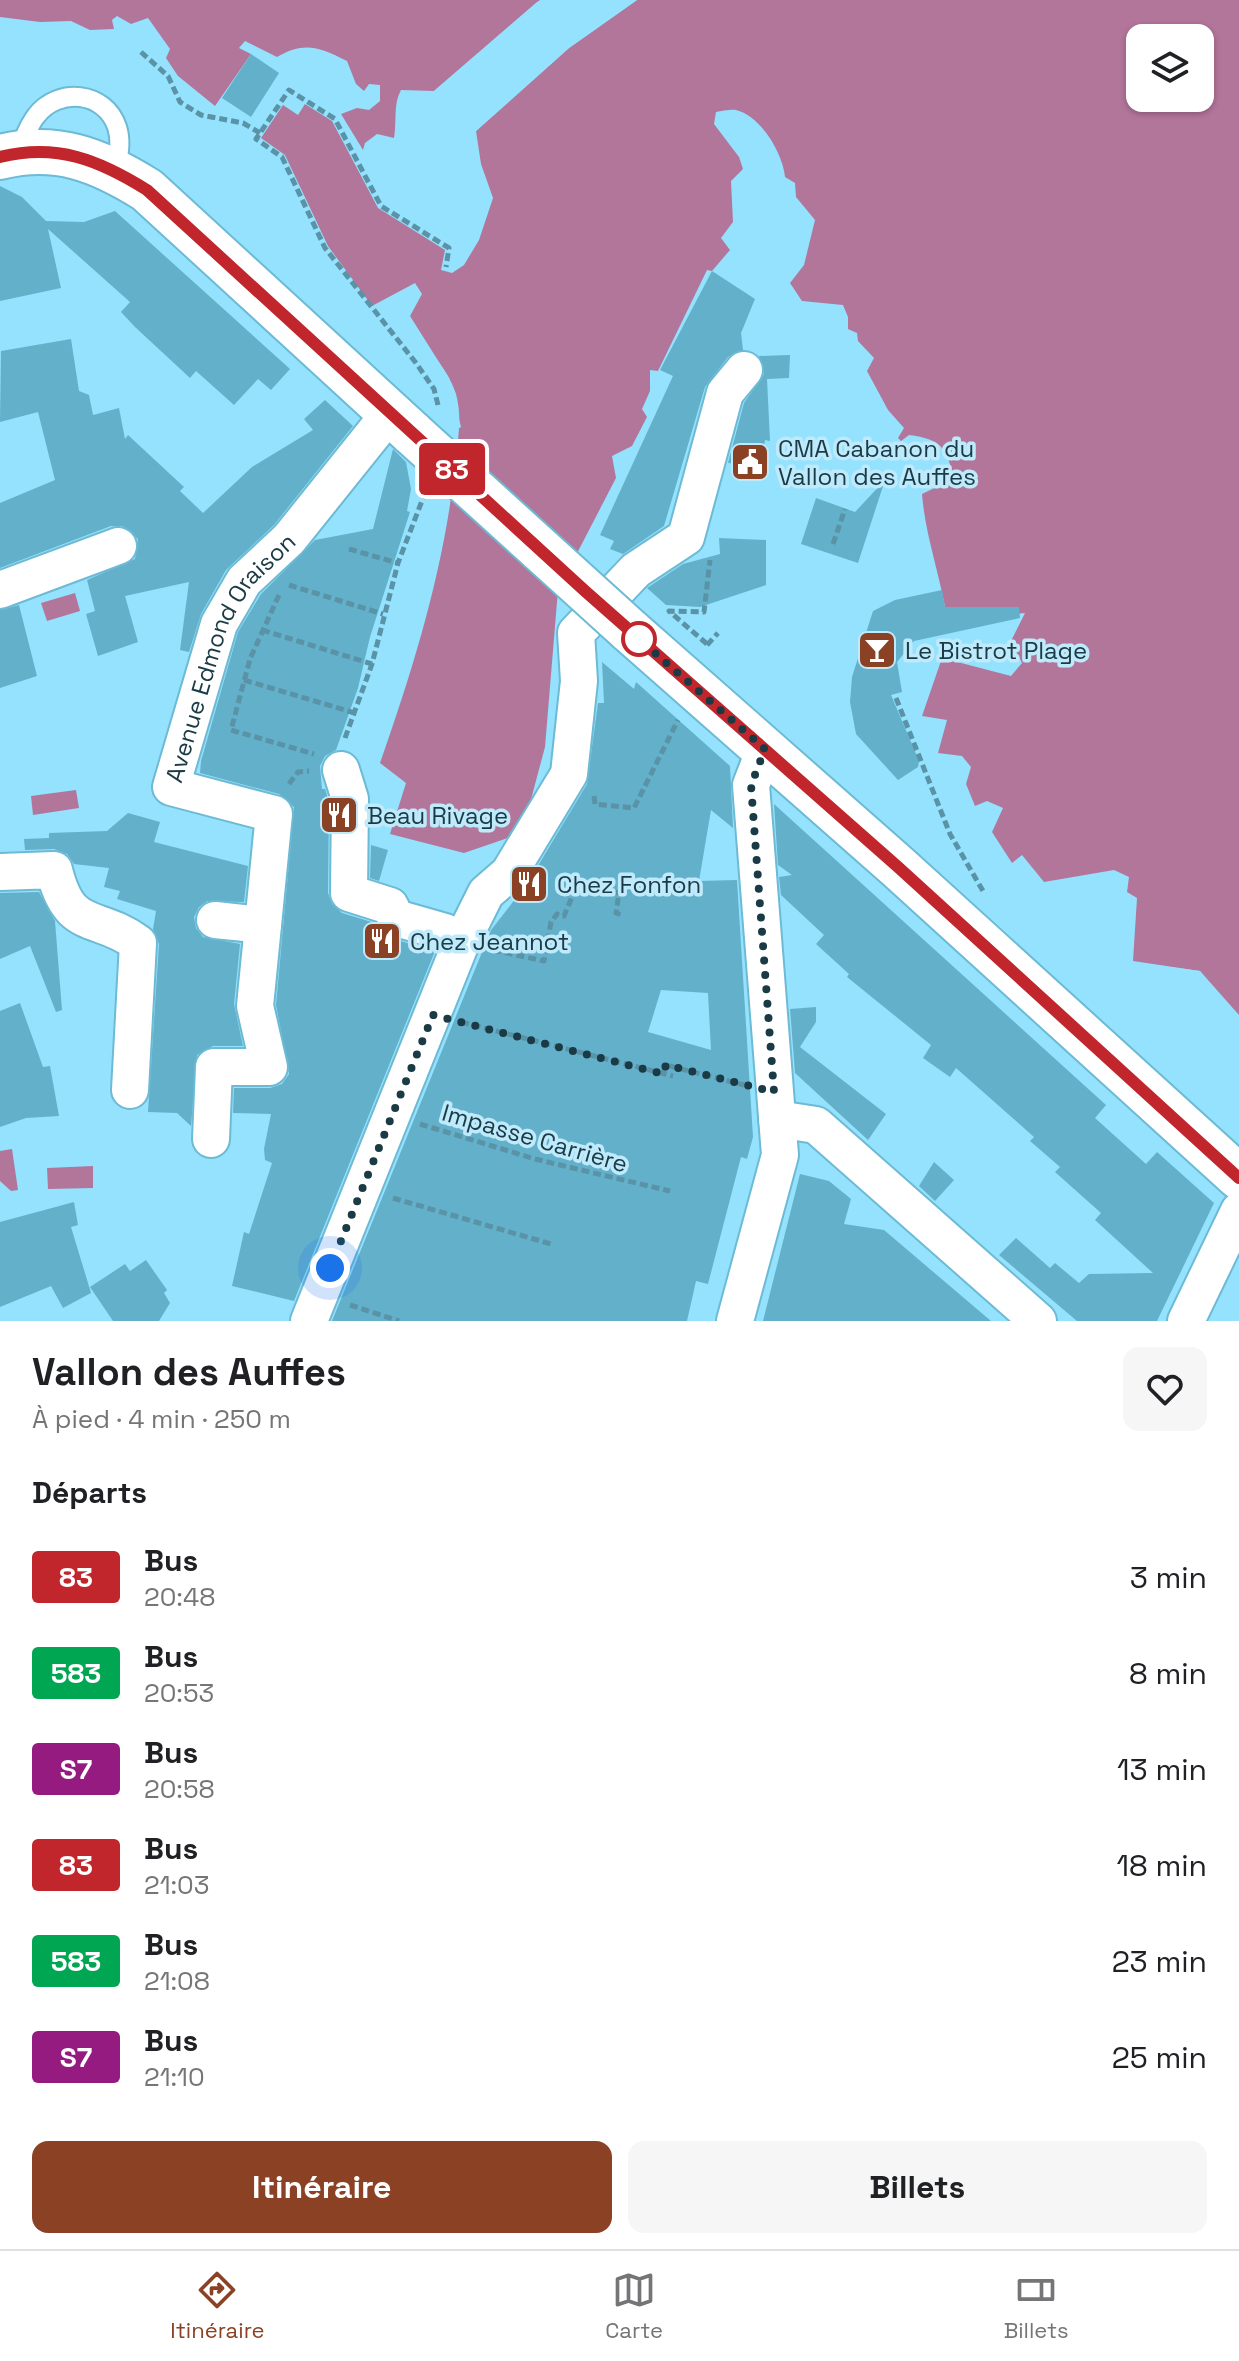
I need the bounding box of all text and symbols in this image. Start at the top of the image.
map controls [1126,24,1214,112]
button: layers [1126,24,1214,112]
place label: CMA Cabanon du Vallon des Auffes [778,433,976,492]
public building icon: CMA Cabanon du Vallon des Auffes [729,441,771,483]
line badge: 83 [416,443,488,495]
text: 83 [435,451,469,487]
street label: Avenue Edmond Oraison [158,526,302,786]
unlabelled marker [622,622,656,656]
bar icon: Le Bistrot Plage [856,629,898,671]
place label: Le Bistrot Plage [905,635,1087,666]
restaurant icon: Beau Rivage [318,794,360,836]
place label: Beau Rivage [367,800,508,831]
restaurant icon: Chez Fonfon [508,863,550,905]
place label: Chez Fonfon [557,869,701,900]
restaurant icon: Chez Jeannot [361,920,403,962]
place label: Chez Jeannot [410,926,569,957]
street label: Impasse Carrière [439,1097,631,1179]
your location [310,1248,350,1288]
button: heart [1123,1347,1207,1431]
text: Vallon des Auffes [32,1348,346,1396]
text: À pied · 4 min · 250 m [32,1402,291,1436]
text: Départs [32,1473,147,1512]
text: Bus [144,1541,198,1580]
text: 3 min [1130,1558,1207,1597]
text: 83 [59,1559,93,1595]
text: 20:48 [144,1580,215,1614]
text: Bus [144,1637,198,1676]
text: 8 min [1129,1654,1207,1693]
text: 583 [51,1655,101,1691]
text: 20:53 [144,1676,214,1710]
text: Bus [144,1733,198,1772]
text: 13 min [1117,1750,1207,1789]
text: S7 [60,1751,92,1787]
text: 20:58 [144,1772,215,1806]
text: Bus [144,1829,198,1868]
text: 18 min [1117,1846,1207,1885]
text: 83 [59,1847,93,1883]
text: 21:03 [144,1868,210,1902]
text: Bus [144,1925,198,1964]
text: 23 min [1112,1942,1207,1981]
text: 583 [51,1943,101,1979]
text: 21:08 [144,1964,210,1998]
text: Bus [144,2021,198,2060]
text: 25 min [1112,2038,1207,2077]
text: S7 [60,2039,92,2075]
text: 21:10 [144,2060,205,2094]
button: Itinéraire [32,2141,612,2233]
button: Billets [628,2141,1207,2233]
tab: Itinéraire [170,2268,265,2344]
tab: Carte [605,2268,663,2344]
tab: Billets [1004,2268,1069,2344]

